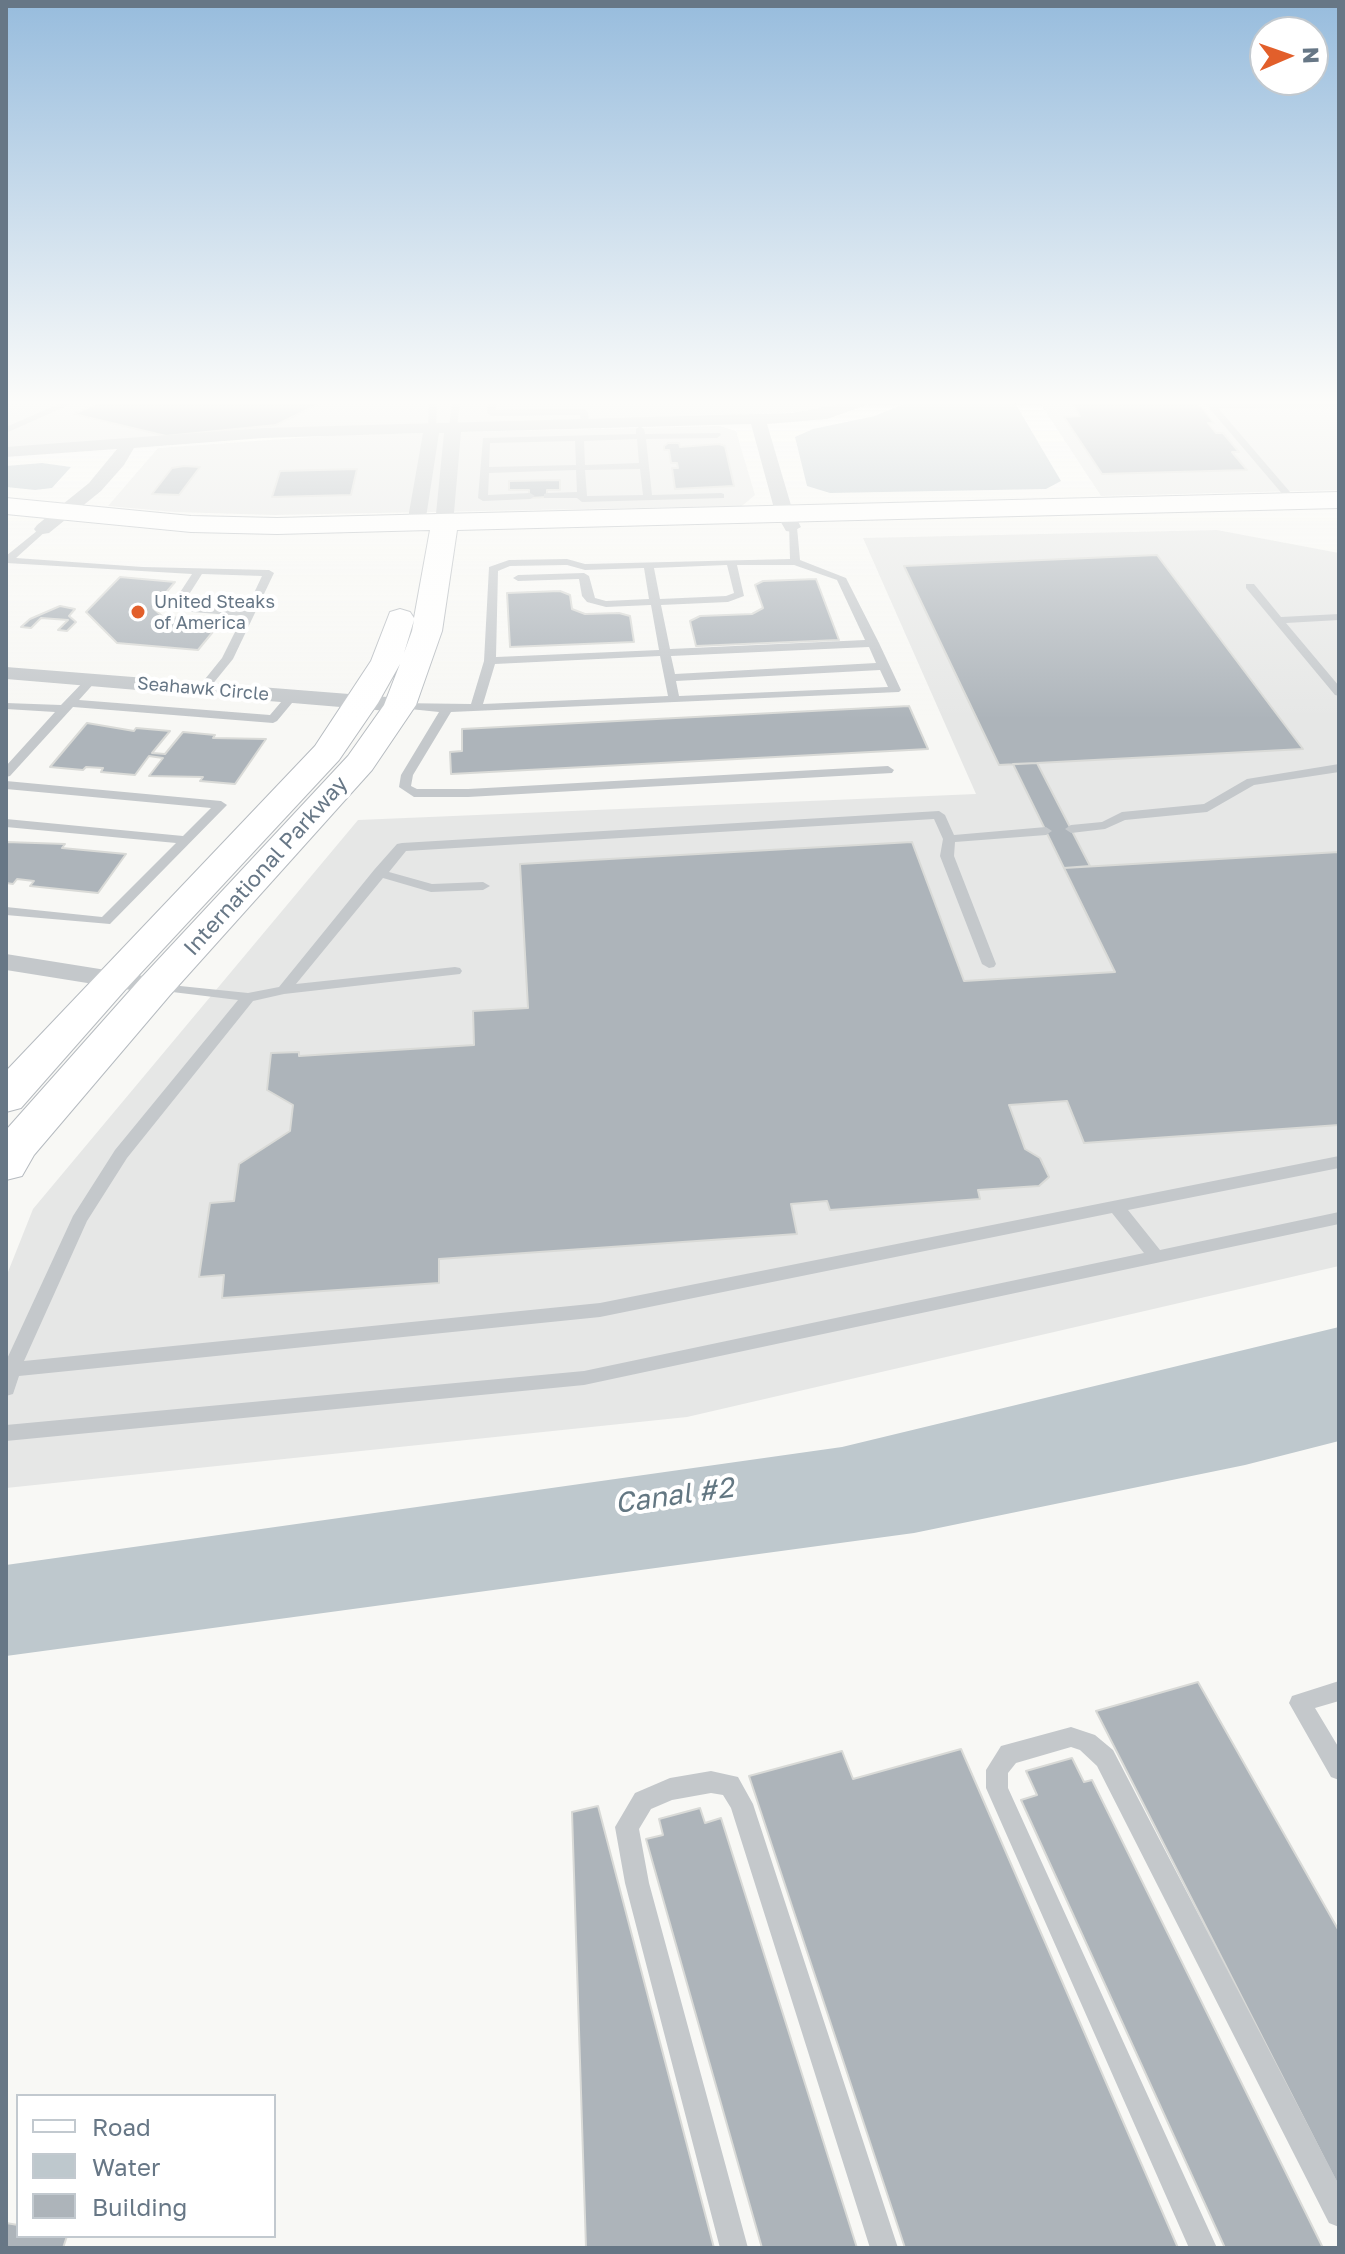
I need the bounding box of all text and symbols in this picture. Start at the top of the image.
north arrow [1249,16,1329,96]
text: N [1298,46,1325,64]
place label: United Steaks of America [154,591,275,634]
marker: United Steaks of America [129,603,147,621]
street label: Seahawk Circle [136,672,270,706]
street label: International Parkway [179,771,353,961]
water label: Canal #2 [613,1471,735,1521]
legend [16,2094,276,2238]
text: Road [92,2112,151,2141]
text: Water [92,2152,160,2181]
text: Building [92,2192,187,2221]

